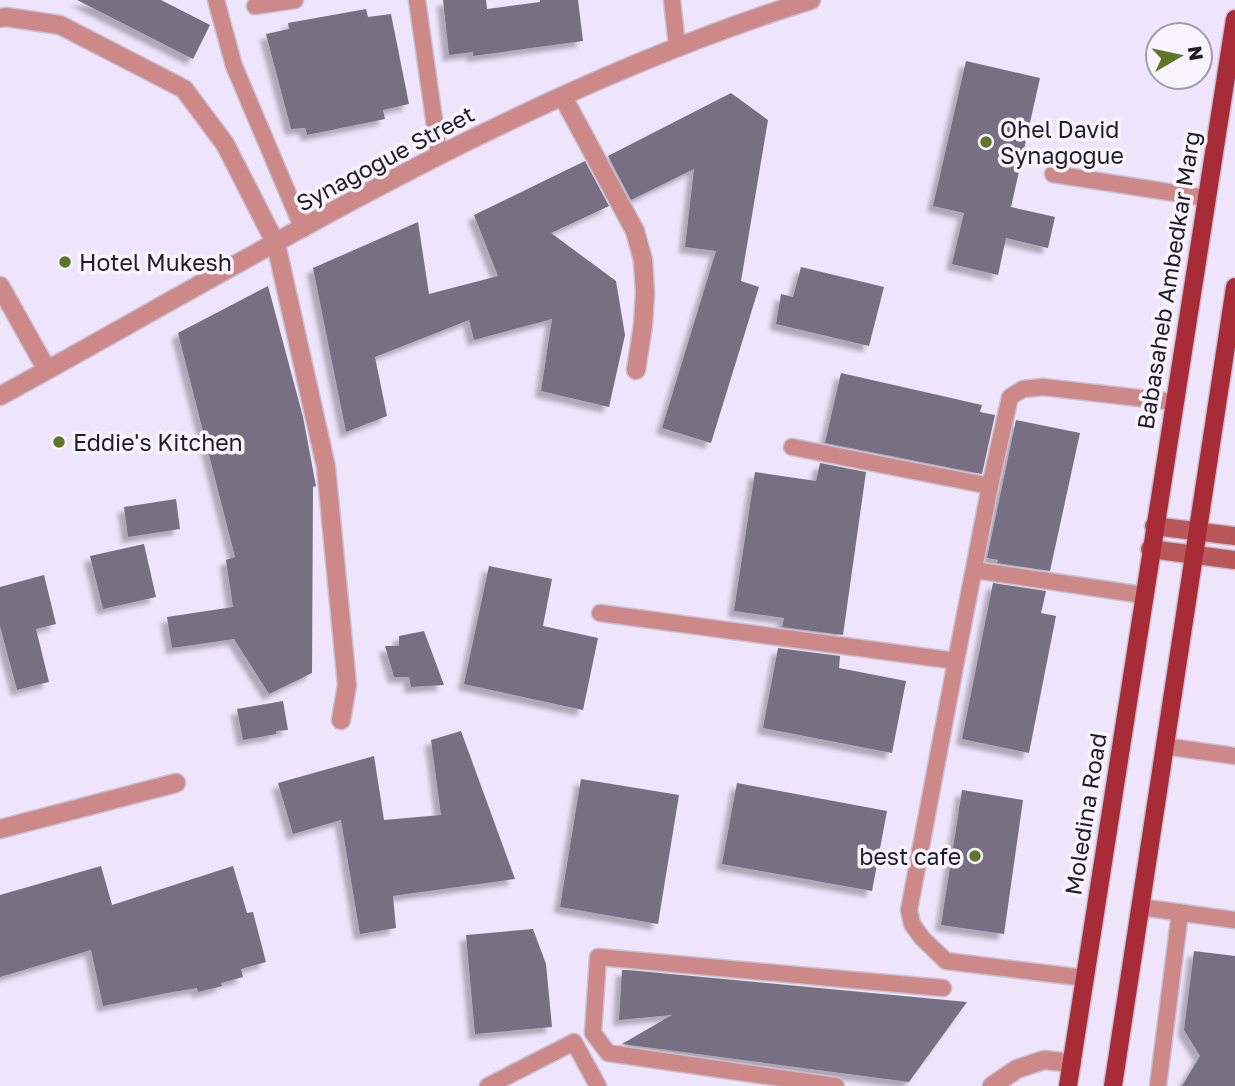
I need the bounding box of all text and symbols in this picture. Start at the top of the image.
north arrow [1144,21,1214,91]
text: N [1184,44,1209,62]
street label: Synagogue Street [291,99,479,217]
place label: Ohel David Synagogue [1000,115,1124,169]
street label: Babasaheb Ambedkar Marg [1131,129,1205,431]
marker: Ohel David Synagogue [978,134,994,150]
place label: Hotel Mukesh [79,248,232,276]
marker: Hotel Mukesh [57,254,73,270]
place label: Eddie's Kitchen [73,428,243,456]
marker: Eddie's Kitchen [51,434,67,450]
street label: Moledina Road [1058,731,1112,897]
place label: best cafe [859,842,961,870]
marker: best cafe [967,848,983,864]

